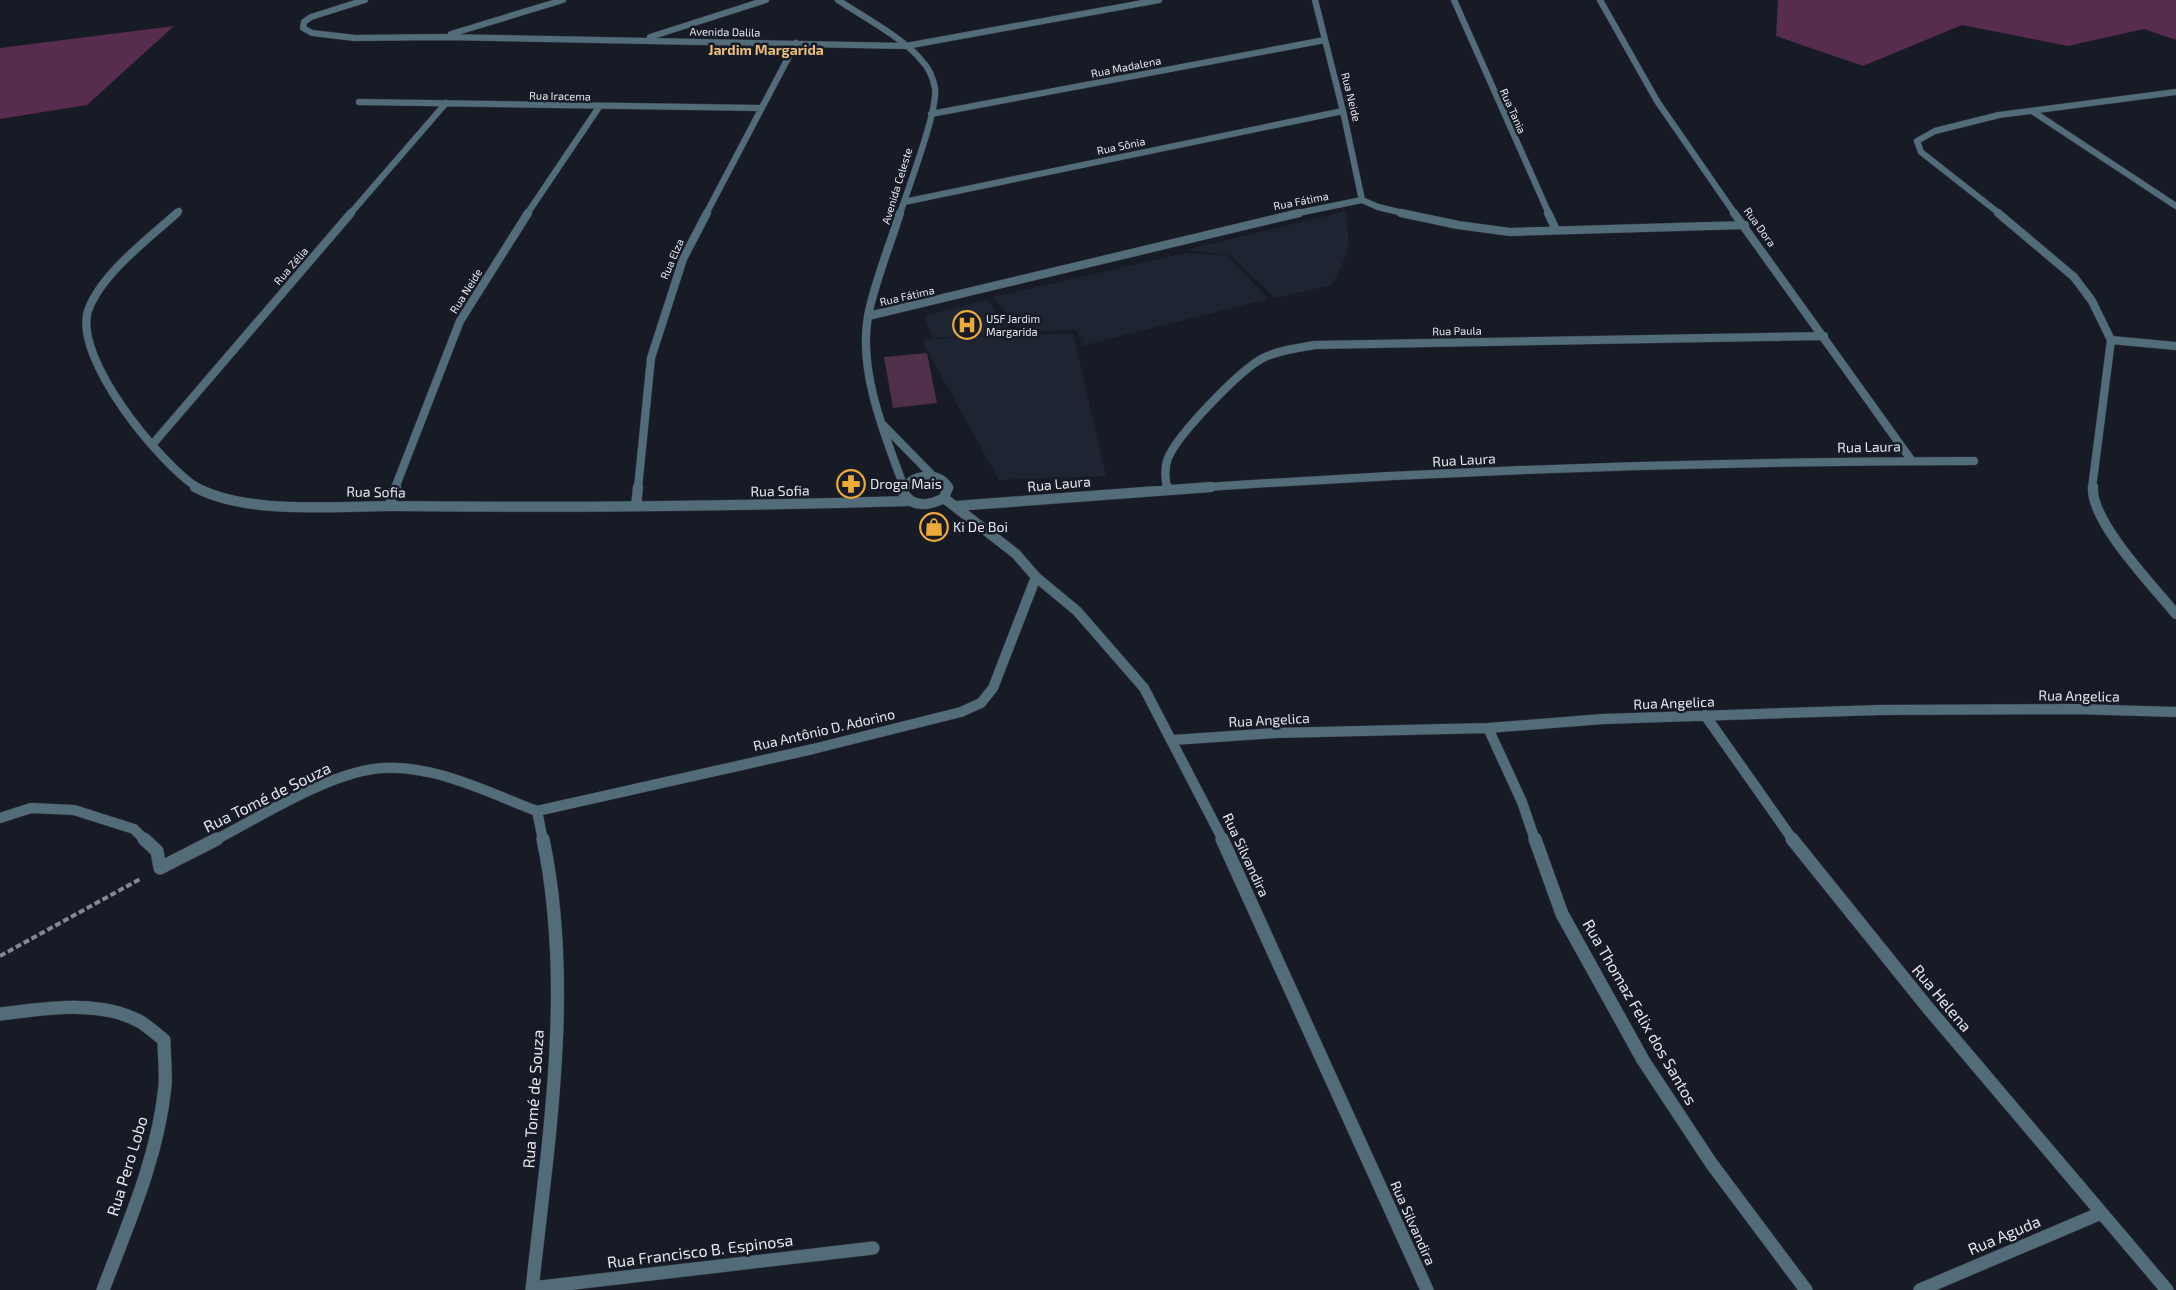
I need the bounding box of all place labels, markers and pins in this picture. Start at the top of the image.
hospital icon: USF Jardim Margarida [952,310,982,340]
place label: USF Jardim Margarida [986,312,1040,338]
pharmacy icon: Droga Mais [836,469,866,499]
place label: Droga Mais [870,475,942,492]
shop icon: Ki De Boi [919,512,949,542]
place label: Ki De Boi [953,518,1008,535]

